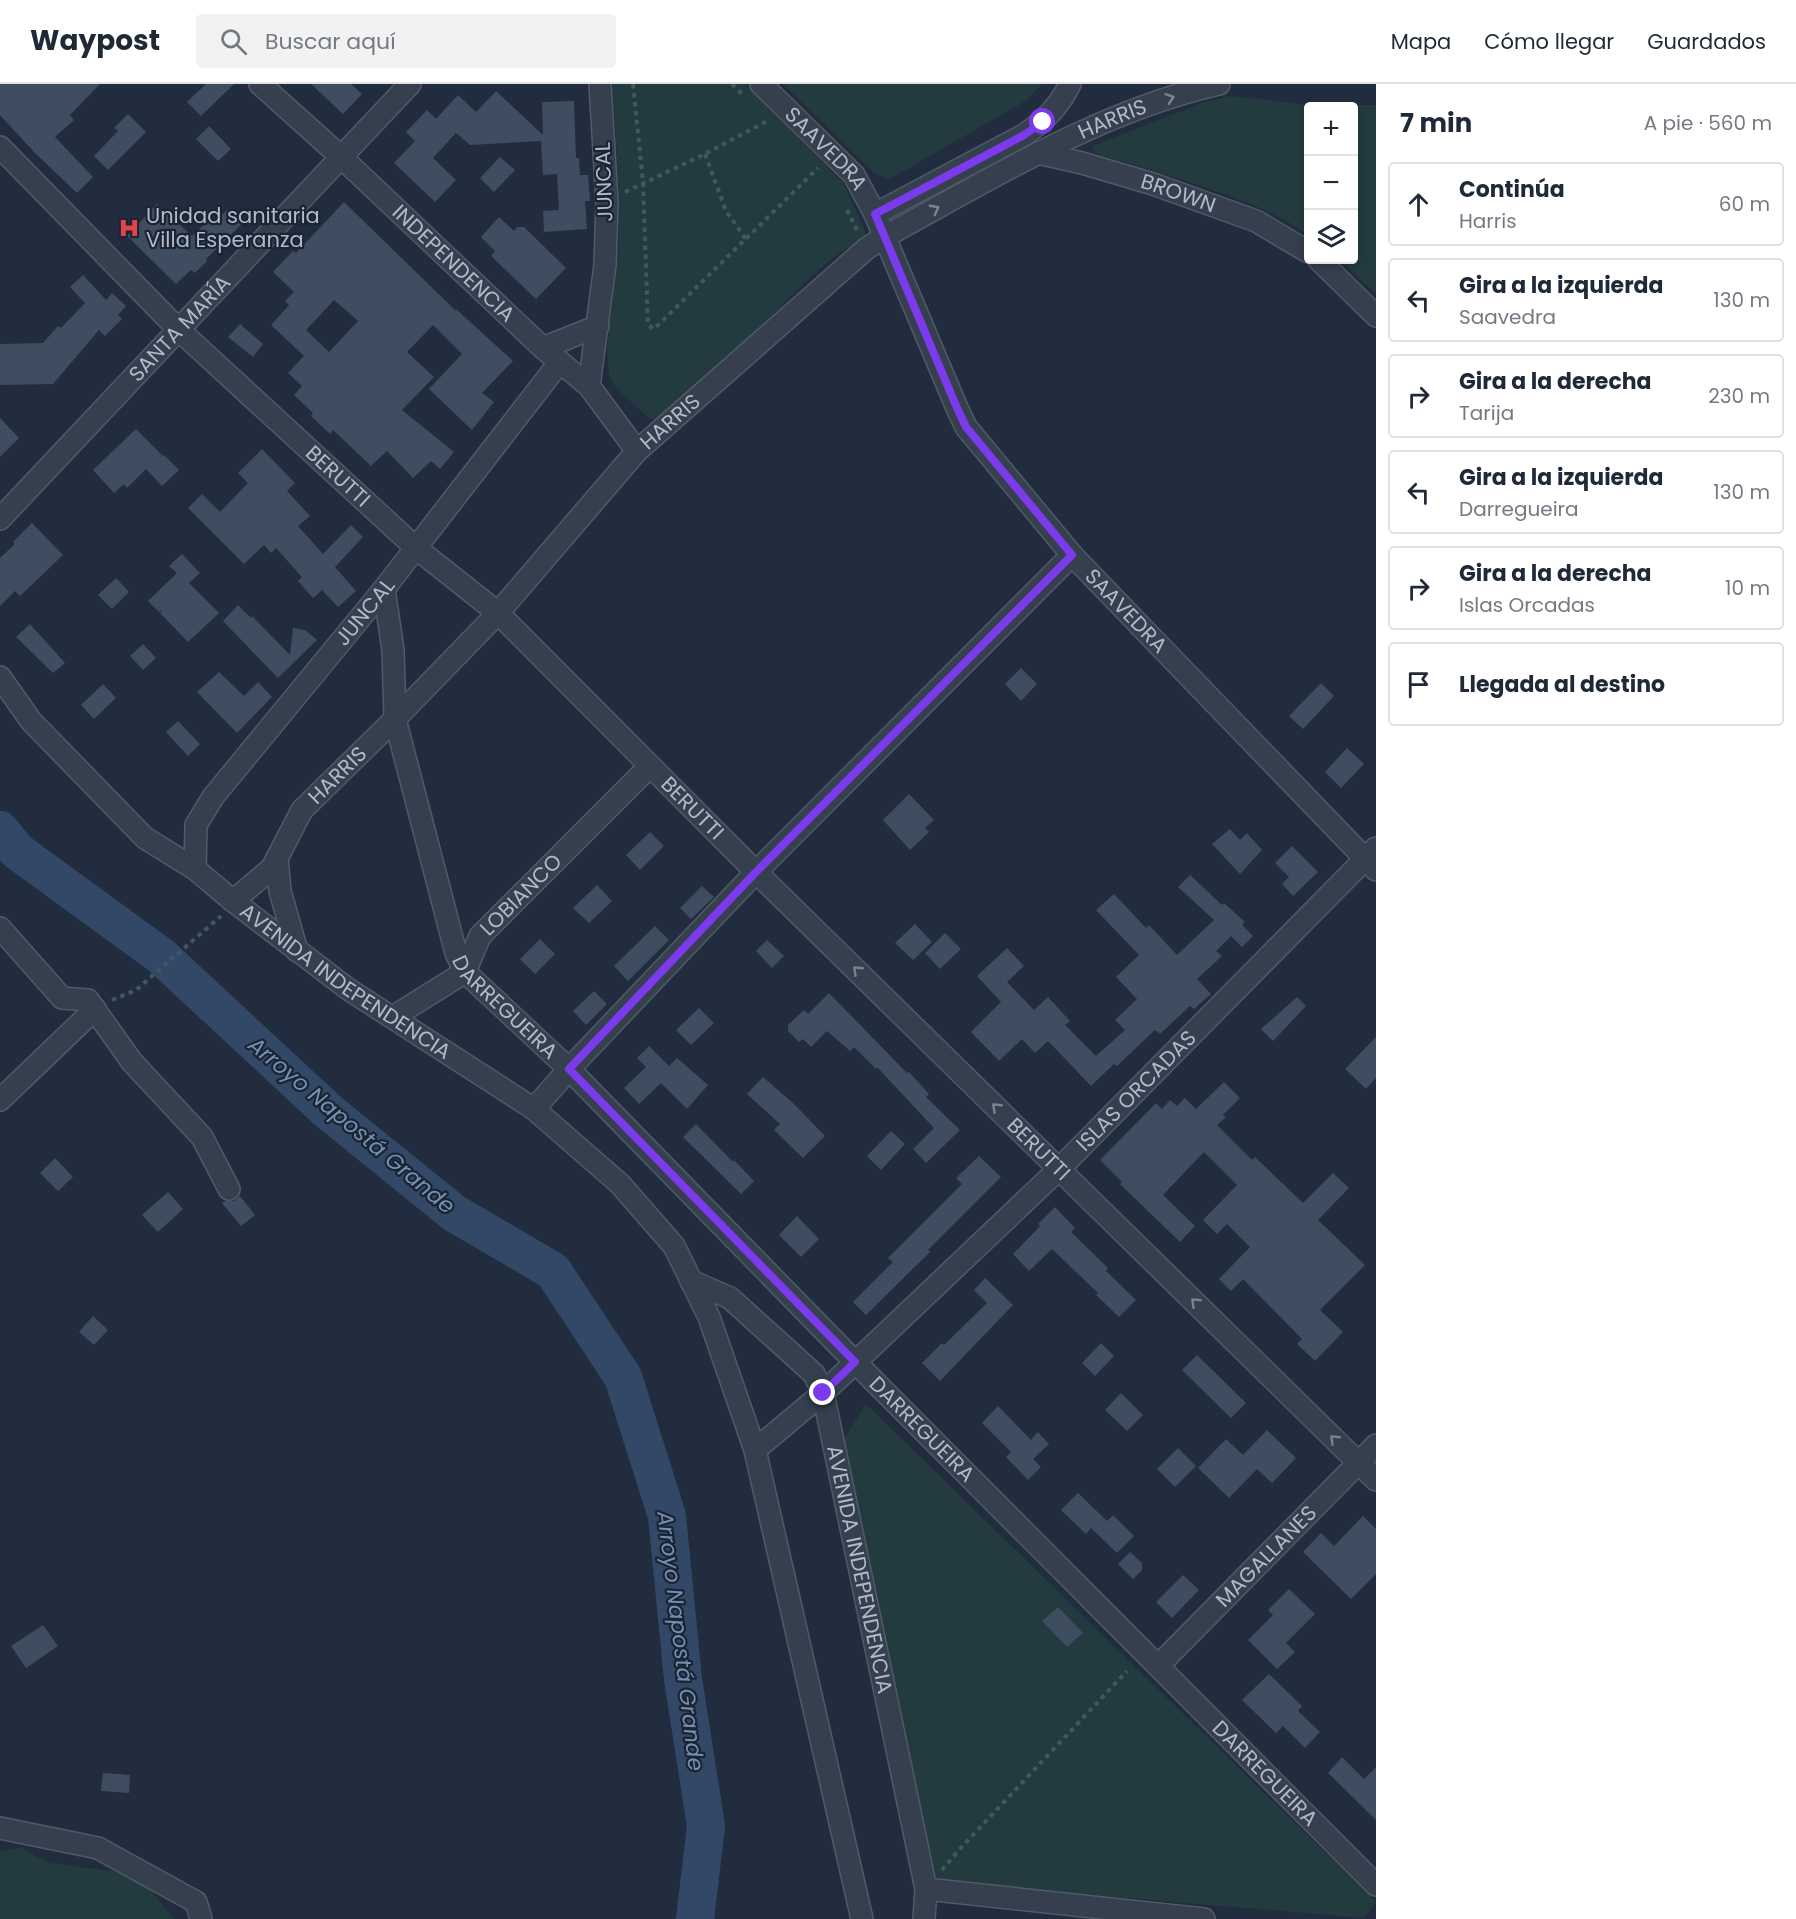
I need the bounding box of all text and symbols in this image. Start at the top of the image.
search box [196,14,616,68]
text: Waypost [30,21,160,60]
icon: search [217,25,250,58]
text: Buscar aquí [265,26,396,57]
text: Mapa [1391,27,1451,56]
text: Cómo llegar [1484,27,1614,56]
text: Guardados [1647,27,1766,56]
street label: HARRIS [1073,92,1151,146]
one-way arrow [1164,93,1174,106]
street label: SAAVEDRA [779,100,875,195]
map controls [1304,102,1358,264]
button: + [1304,102,1358,156]
text: 7 min [1400,105,1472,141]
route start [1029,108,1055,134]
text: A pie · 560 m [1644,109,1772,137]
street label: JUNCAL [588,142,619,222]
button: − [1304,156,1358,210]
street label: BROWN [1138,166,1220,219]
text: Continúa [1459,174,1565,205]
icon: ahead [1402,188,1435,221]
text: 60 m [1719,190,1770,218]
street label: INDEPENDENCIA [386,198,522,328]
place label: Unidad sanitaria Villa Esperanza [146,201,320,254]
one-way arrow [929,205,940,216]
text: Harris [1459,207,1517,235]
button: layers [1304,210,1358,264]
hospital icon: Unidad sanitaria Villa Esperanza [117,216,141,240]
street label: SANTA MARÍA [122,268,237,388]
text: Gira a la izquierda [1459,270,1663,301]
icon: left [1402,284,1435,317]
text: 130 m [1713,286,1770,314]
text: Saavedra [1459,303,1556,331]
text: Gira a la derecha [1459,366,1652,397]
icon: right [1402,380,1435,413]
text: 230 m [1708,382,1770,410]
street label: HARRIS [633,387,706,456]
text: Tarija [1459,399,1514,427]
street label: BERUTTI [300,439,377,513]
text: Gira a la izquierda [1459,462,1663,493]
icon: left [1402,476,1435,509]
text: 130 m [1713,478,1770,506]
text: Darregueira [1459,495,1579,523]
text: Gira a la derecha [1459,558,1652,589]
street label: SAAVEDRA [1079,562,1174,659]
street label: JUNCAL [328,572,401,652]
icon: right [1402,572,1435,605]
text: 10 m [1725,574,1770,602]
text: Islas Orcadas [1459,591,1595,619]
icon: arrive [1402,668,1435,701]
text: Llegada al destino [1459,669,1665,700]
street label: HARRIS [301,739,373,810]
street label: BERUTTI [655,770,731,846]
street label: LOBIANCO [473,847,568,942]
street label: AVENIDA INDEPENDENCIA [234,896,457,1066]
street label: DARREGUEIRA [445,950,564,1065]
one-way arrow [853,967,864,978]
street label: ISLAS ORCADAS [1069,1023,1202,1157]
water label: Arroyo Napostá Grande [241,1029,462,1221]
one-way arrow [992,1103,1002,1114]
street label: BERUTTI [1001,1111,1077,1187]
one-way arrow [1192,1299,1203,1310]
street label: DARREGUEIRA [863,1369,982,1488]
route end [809,1379,835,1405]
one-way arrow [1331,1435,1341,1446]
street label: AVENIDA INDEPENDENCIA [820,1443,900,1696]
street label: MAGALLANES [1209,1499,1323,1614]
water label: Arroyo Napostá Grande [649,1508,712,1773]
street label: DARREGUEIRA [1206,1714,1325,1833]

